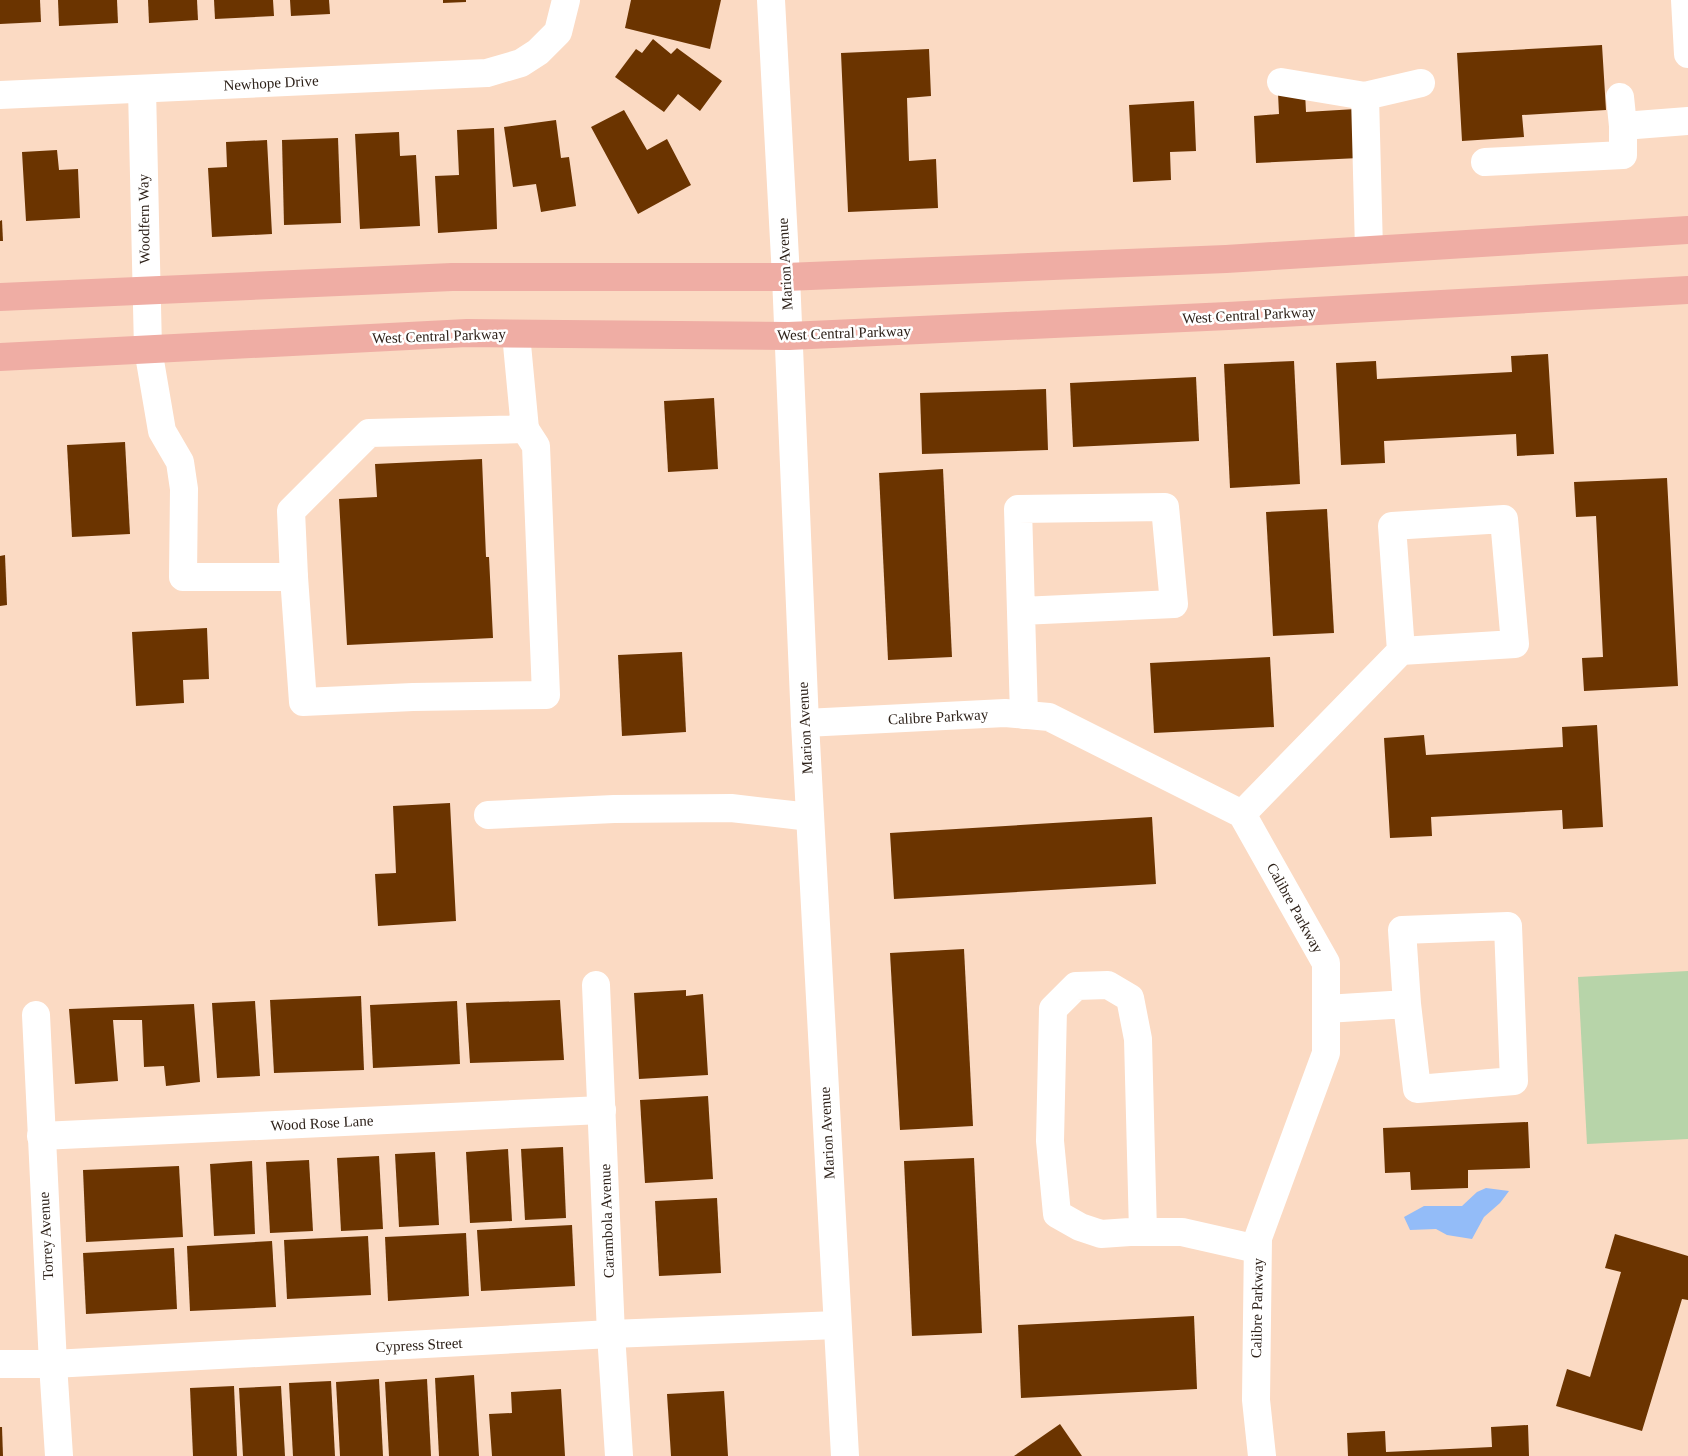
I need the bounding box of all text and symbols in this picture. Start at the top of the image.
street label: Newhope Drive [223,72,319,93]
street label: Woodfern Way [135,173,153,264]
street label: Marion Avenue [775,217,795,311]
street label: West Central Parkway [1182,303,1317,326]
street label: West Central Parkway [777,323,912,343]
street label: West Central Parkway [372,326,507,346]
street label: Marion Avenue [795,681,815,775]
street label: Calibre Parkway [887,706,989,728]
street label: Calibre Parkway [1264,860,1327,956]
street label: Marion Avenue [817,1086,837,1180]
street label: Wood Rose Lane [270,1112,374,1134]
street label: Carambola Avenue [597,1163,617,1278]
street label: Torrey Avenue [36,1191,56,1280]
street label: Calibre Parkway [1248,1257,1266,1358]
street label: Cypress Street [375,1335,464,1355]

